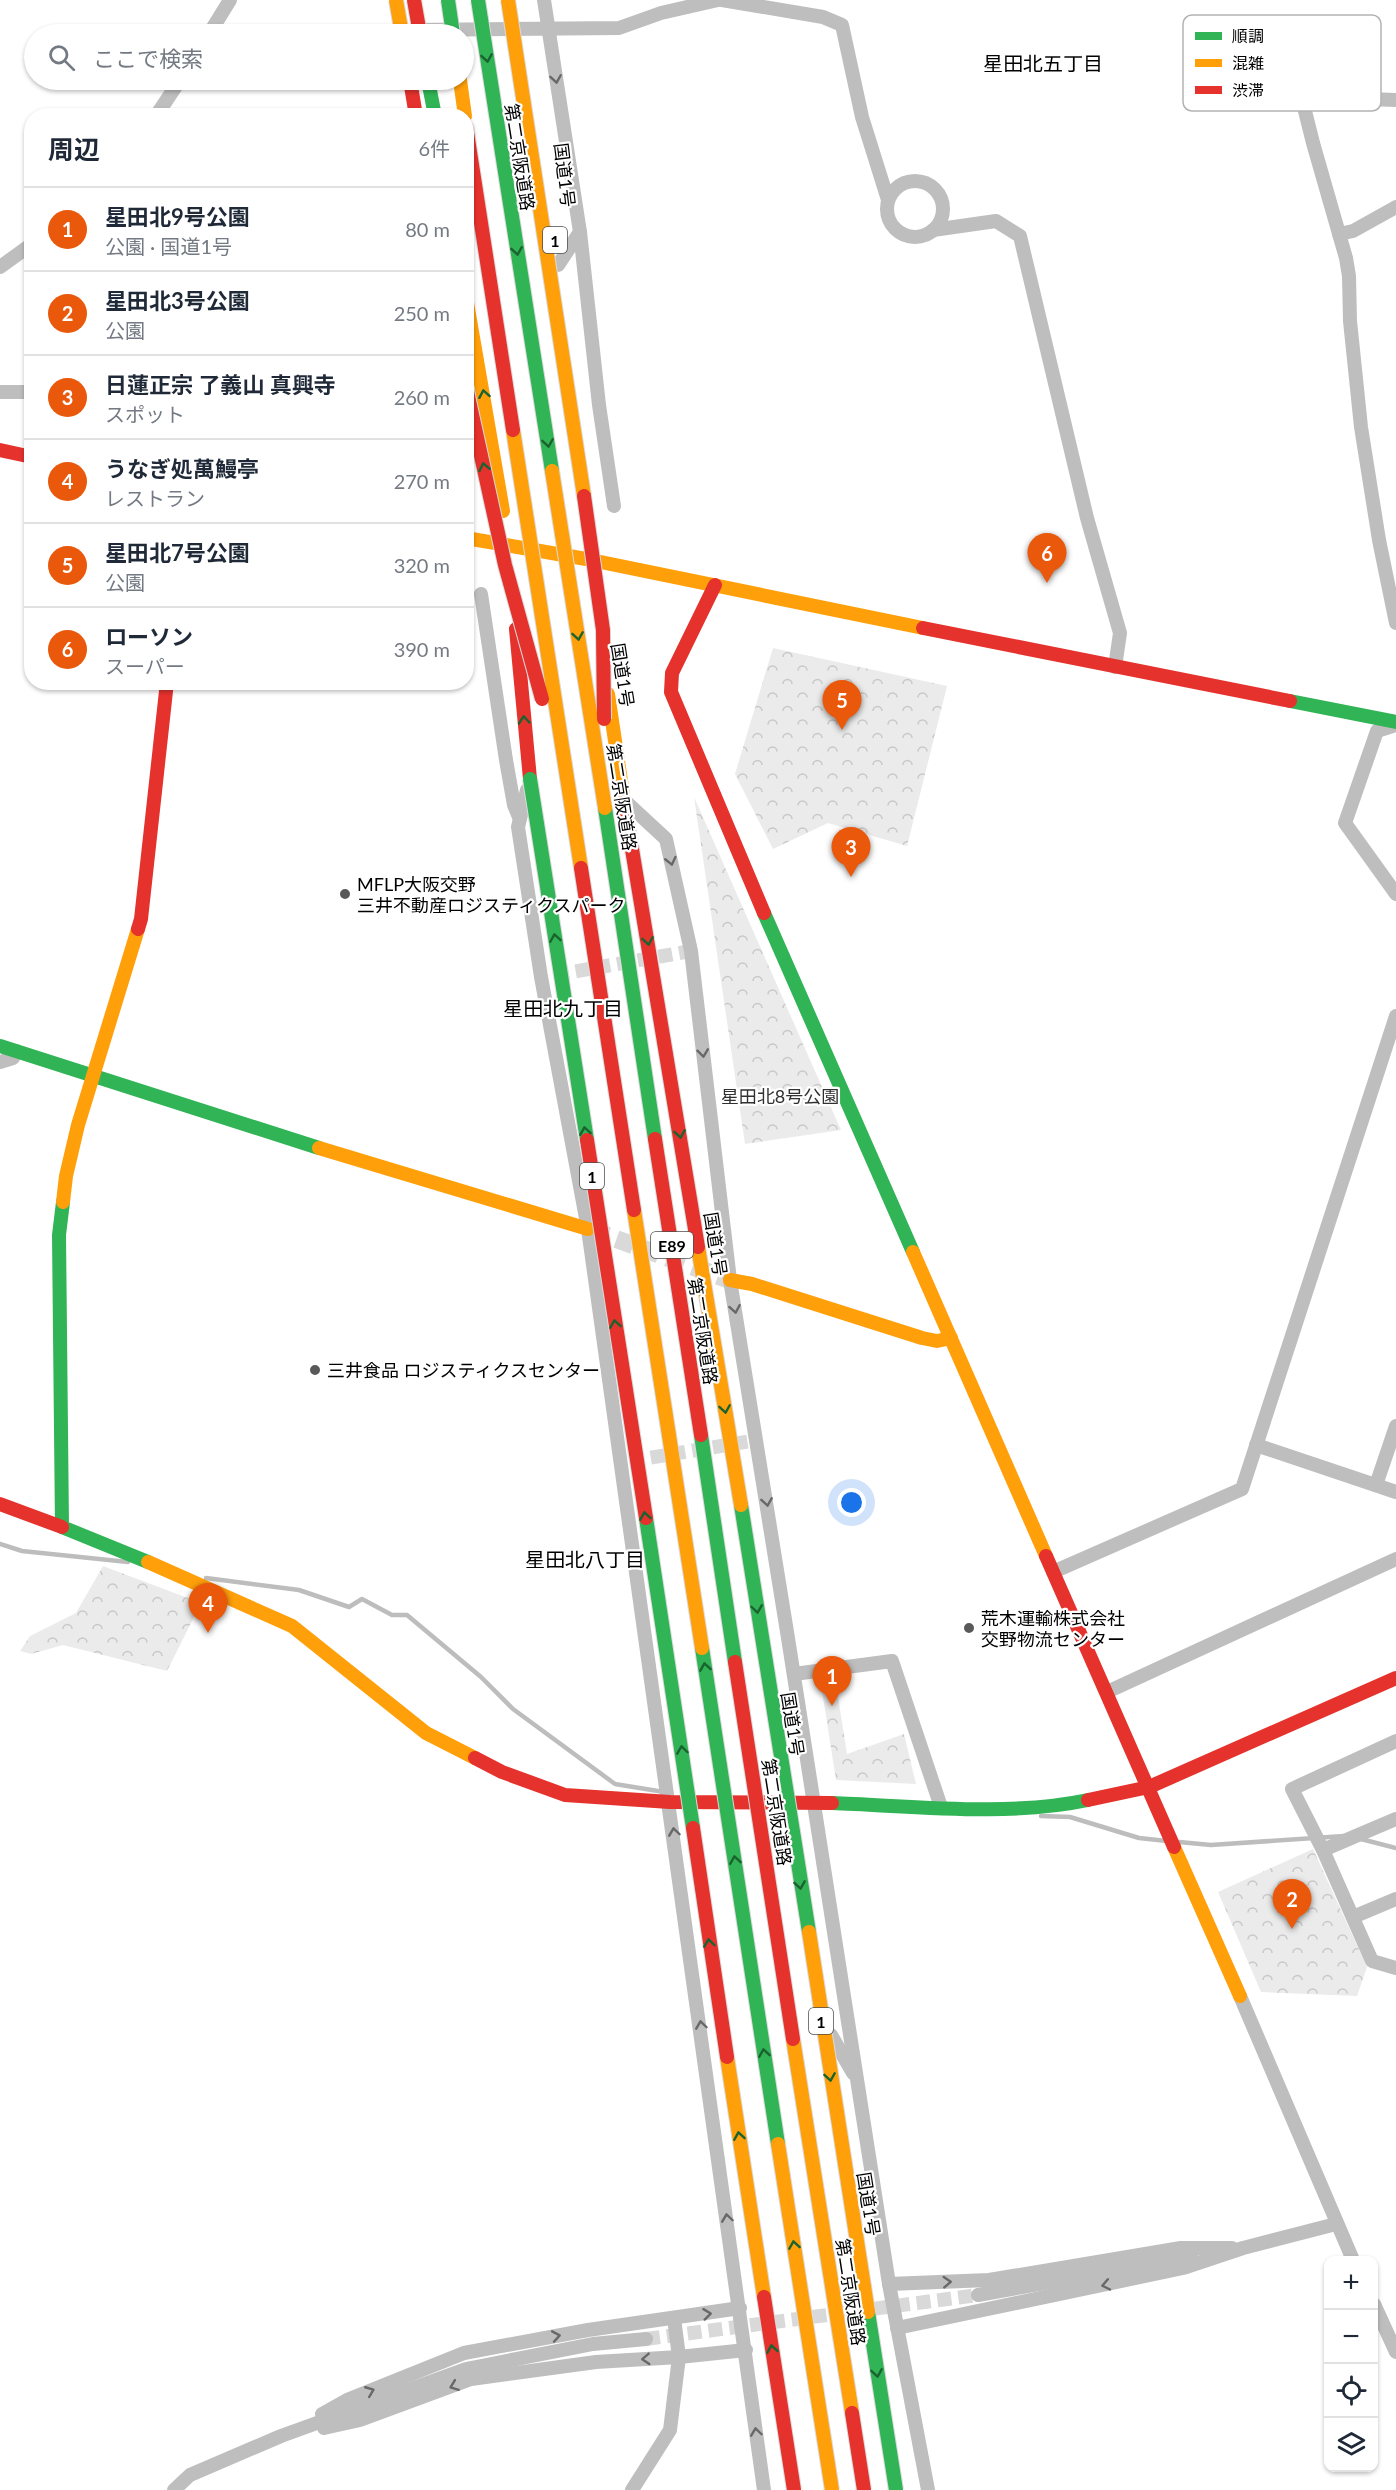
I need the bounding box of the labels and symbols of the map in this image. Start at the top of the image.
legend [1183,15,1381,111]
text: 順調 [1232,26,1264,45]
district label: 星田北五丁目 [983,51,1103,75]
one-way arrow [480,53,492,62]
text: 混雑 [1232,53,1264,72]
one-way arrow [549,74,561,83]
text: 渋滞 [1232,80,1264,99]
street label: 第二京阪道路 [501,102,539,212]
street label: 国道1号 [550,142,580,208]
road number: 1 [543,227,567,253]
one-way arrow [510,246,522,255]
one-way arrow [478,390,491,400]
one-way arrow [541,438,553,448]
one-way arrow [478,462,491,472]
pin: 6 [1028,534,1066,583]
one-way arrow [571,630,584,640]
street label: 国道1号 [607,641,639,709]
pin: 5 [822,680,862,730]
one-way arrow [518,716,531,725]
street label: 第二京阪道路 [603,742,641,852]
pin: 3 [832,828,870,877]
one-way arrow [664,856,677,866]
place label: MFLP大阪交野 三井不動産ロジスティクスパーク [357,873,625,916]
marker: MFLP大阪交野 三井不動産ロジスティクスパーク [338,887,352,901]
one-way arrow [549,934,561,943]
one-way arrow [641,937,653,946]
district label: 星田北九丁目 [503,996,623,1020]
one-way arrow [697,1049,709,1058]
park label: 星田北8号公園 [721,1085,839,1107]
one-way arrow [579,1126,591,1135]
one-way arrow [673,1129,685,1138]
road number: 1 [580,1163,604,1189]
street label: 国道1号 [700,1210,732,1278]
road number: E89 [651,1232,693,1258]
street label: 第二京阪道路 [684,1276,722,1386]
one-way arrow [728,1304,741,1314]
one-way arrow [609,1319,622,1329]
place label: 三井食品 ロジスティクスセンター [327,1359,600,1381]
marker: 三井食品 ロジスティクスセンター [308,1363,322,1377]
one-way arrow [718,1404,731,1414]
your location [837,1488,866,1517]
one-way arrow [760,1497,772,1506]
one-way arrow [640,1512,652,1521]
district label: 星田北八丁目 [525,1547,645,1571]
pin: 4 [188,1584,228,1633]
one-way arrow [750,1604,762,1614]
place label: 荒木運輸株式会社 交野物流センター [981,1607,1125,1650]
marker: 荒木運輸株式会社 交野物流センター [962,1621,976,1635]
pin: 1 [812,1656,852,1706]
one-way arrow [699,1663,712,1673]
street label: 国道1号 [777,1690,809,1758]
one-way arrow [676,1745,688,1755]
street label: 第二京阪道路 [758,1757,796,1867]
one-way arrow [668,1827,680,1836]
one-way arrow [729,1855,741,1865]
one-way arrow [793,1879,806,1889]
pin: 2 [1272,1880,1312,1929]
one-way arrow [704,1938,716,1948]
road number: 1 [809,2008,833,2034]
one-way arrow [695,2020,707,2029]
one-way arrow [758,2048,770,2057]
one-way arrow [824,2073,836,2082]
one-way arrow [733,2131,746,2141]
street label: 国道1号 [853,2170,885,2238]
one-way arrow [722,2213,734,2223]
street label: 第二京阪道路 [832,2237,870,2347]
one-way arrow [788,2241,800,2250]
one-way arrow [943,2275,952,2288]
one-way arrow [1101,2277,1111,2290]
one-way arrow [703,2308,712,2320]
one-way arrow [551,2330,561,2343]
one-way arrow [766,2345,779,2355]
one-way arrow [642,2353,651,2366]
one-way arrow [871,2369,883,2378]
one-way arrow [449,2379,460,2391]
one-way arrow [364,2385,375,2398]
one-way arrow [751,2427,763,2437]

